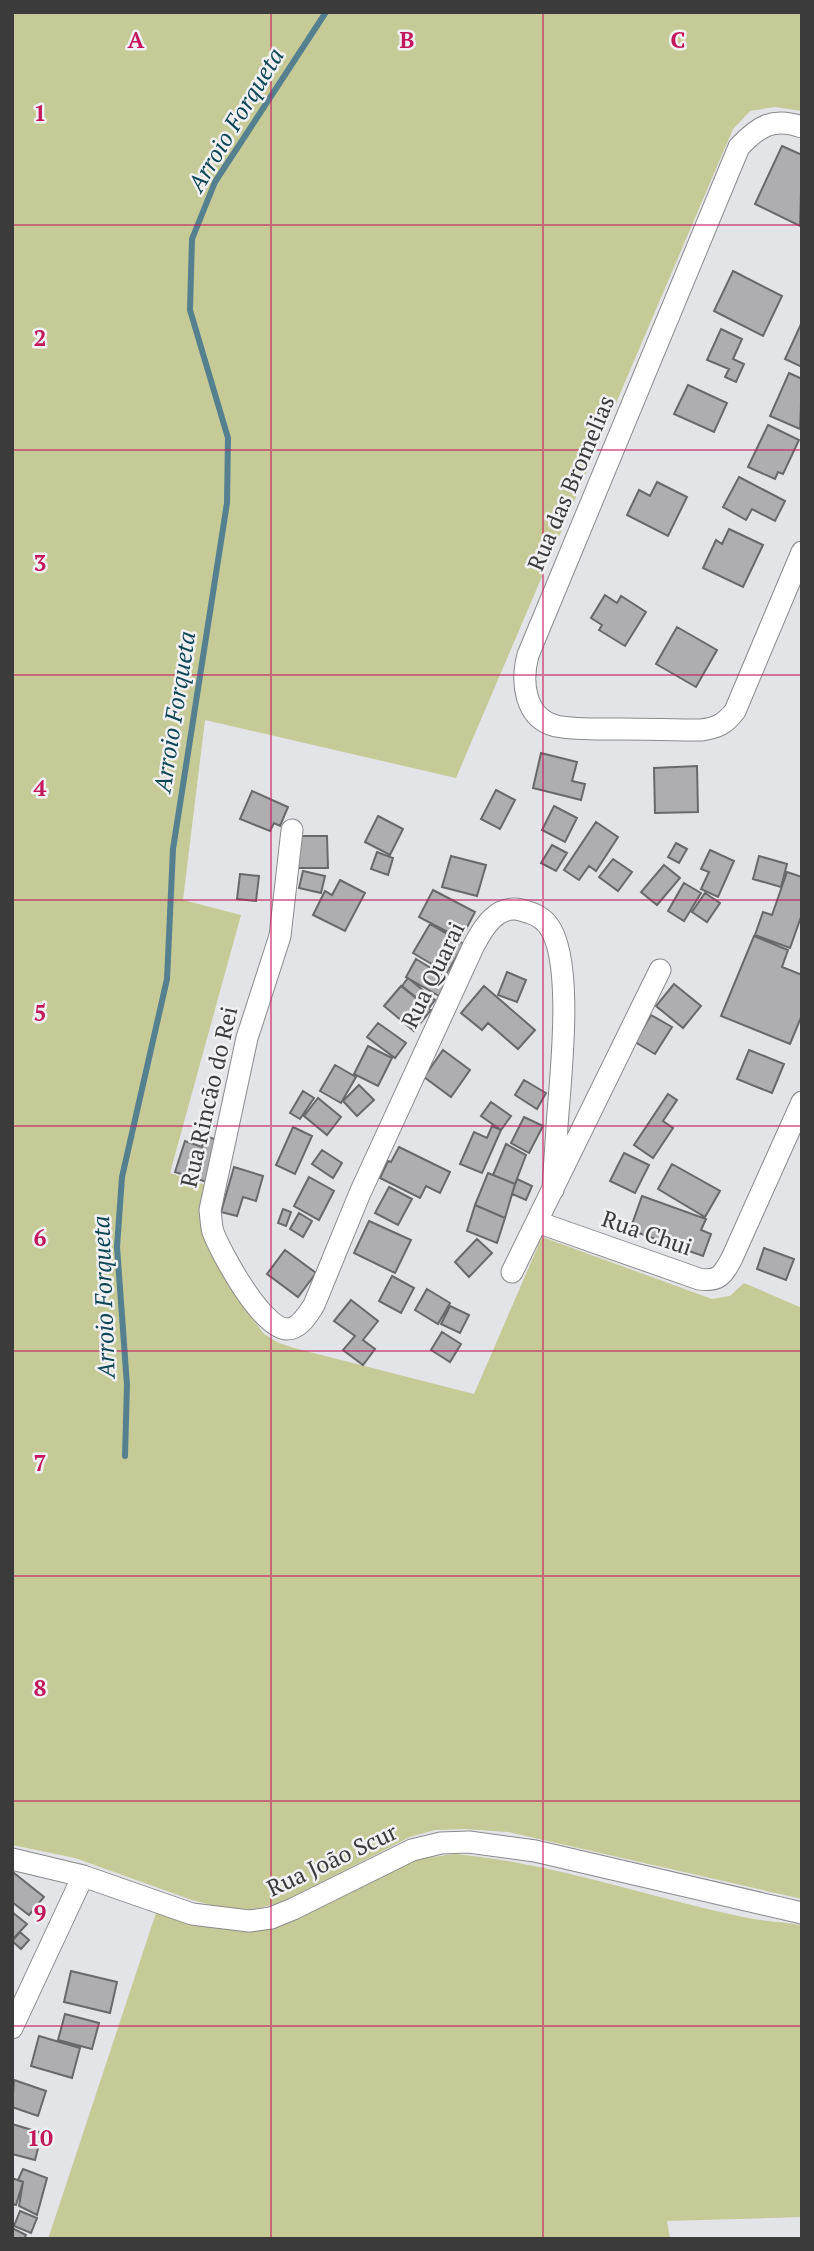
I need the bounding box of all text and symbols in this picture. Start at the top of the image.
text: A [128,24,145,55]
text: B [400,24,415,55]
text: C [671,24,686,55]
water label: Arroio Forqueta [179,42,291,199]
text: 1 [34,97,47,128]
text: 2 [34,322,47,353]
street label: Rua das Bromelias [520,390,621,575]
text: 3 [34,547,47,578]
water label: Arroio Forqueta [145,629,203,797]
text: 4 [34,772,47,803]
street label: Rua Quarai [394,917,472,1033]
text: 5 [34,997,47,1028]
street label: Rua Rincão do Rei [173,1003,244,1190]
street label: Rua Chui [598,1203,696,1262]
water label: Arroio Forqueta [84,1215,122,1381]
text: 6 [34,1222,47,1253]
text: 7 [34,1447,47,1478]
text: 8 [34,1672,47,1703]
street label: Rua João Scur [262,1816,402,1903]
text: 9 [34,1897,47,1928]
text: 10 [27,2122,53,2153]

